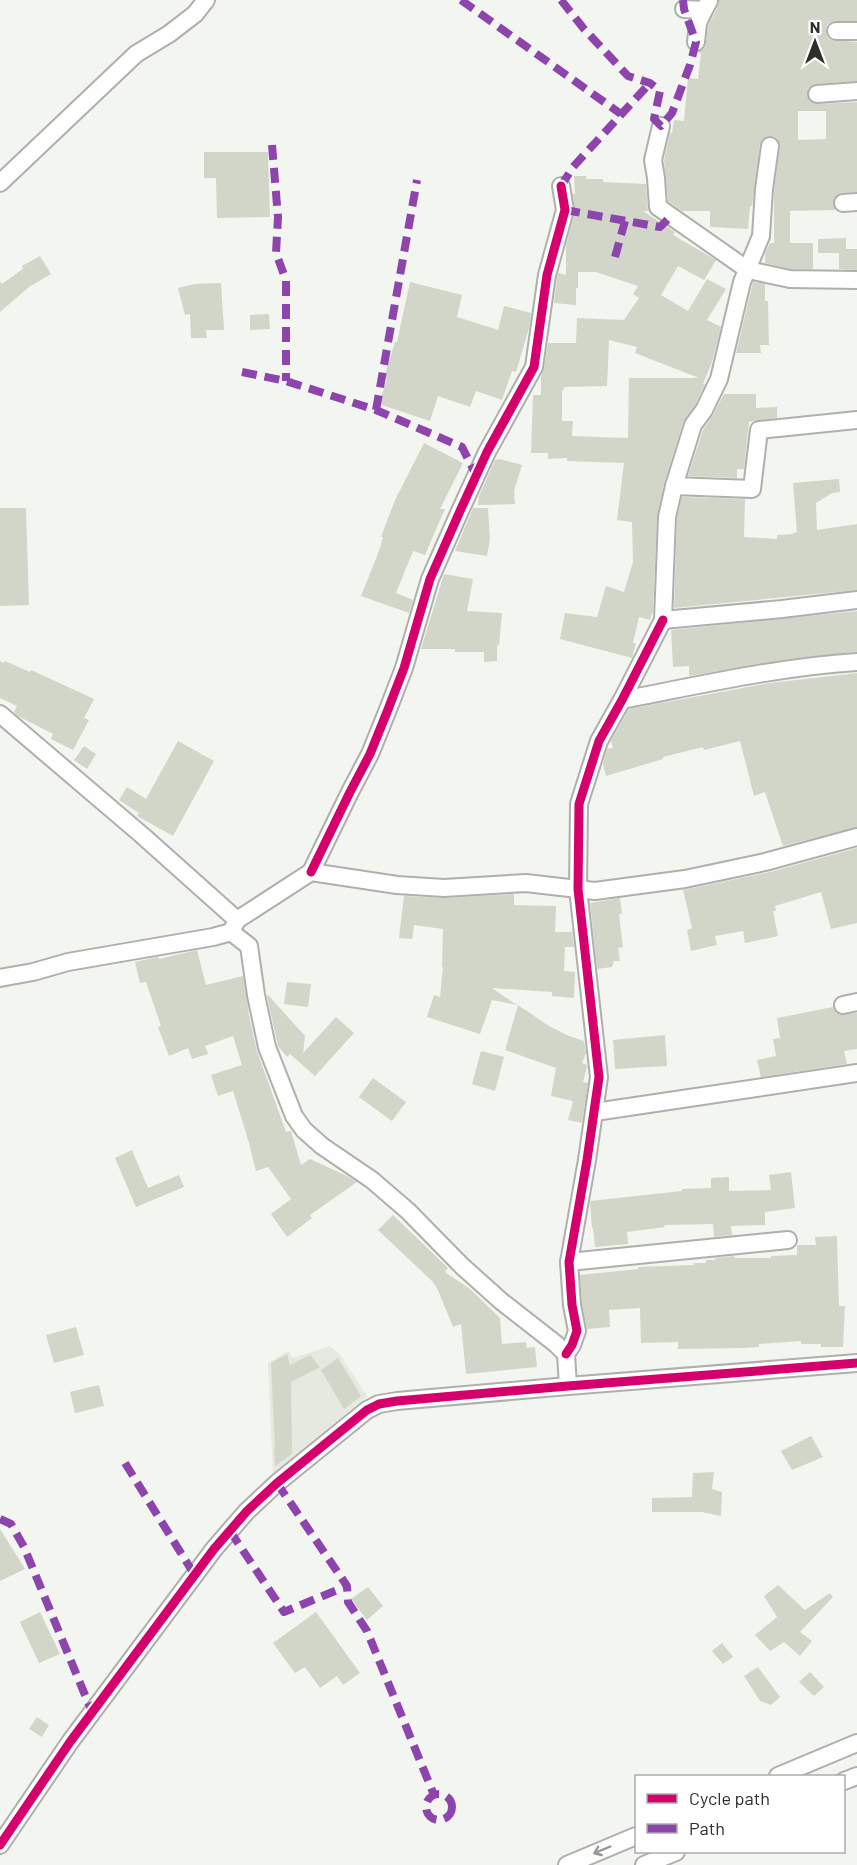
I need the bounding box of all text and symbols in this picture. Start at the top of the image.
north arrow [785,12,845,72]
text: N [810,17,820,36]
legend [635,1775,845,1853]
text: Cycle path [689,1787,770,1809]
text: Path [689,1817,725,1839]
one-way arrow [593,1845,611,1856]

